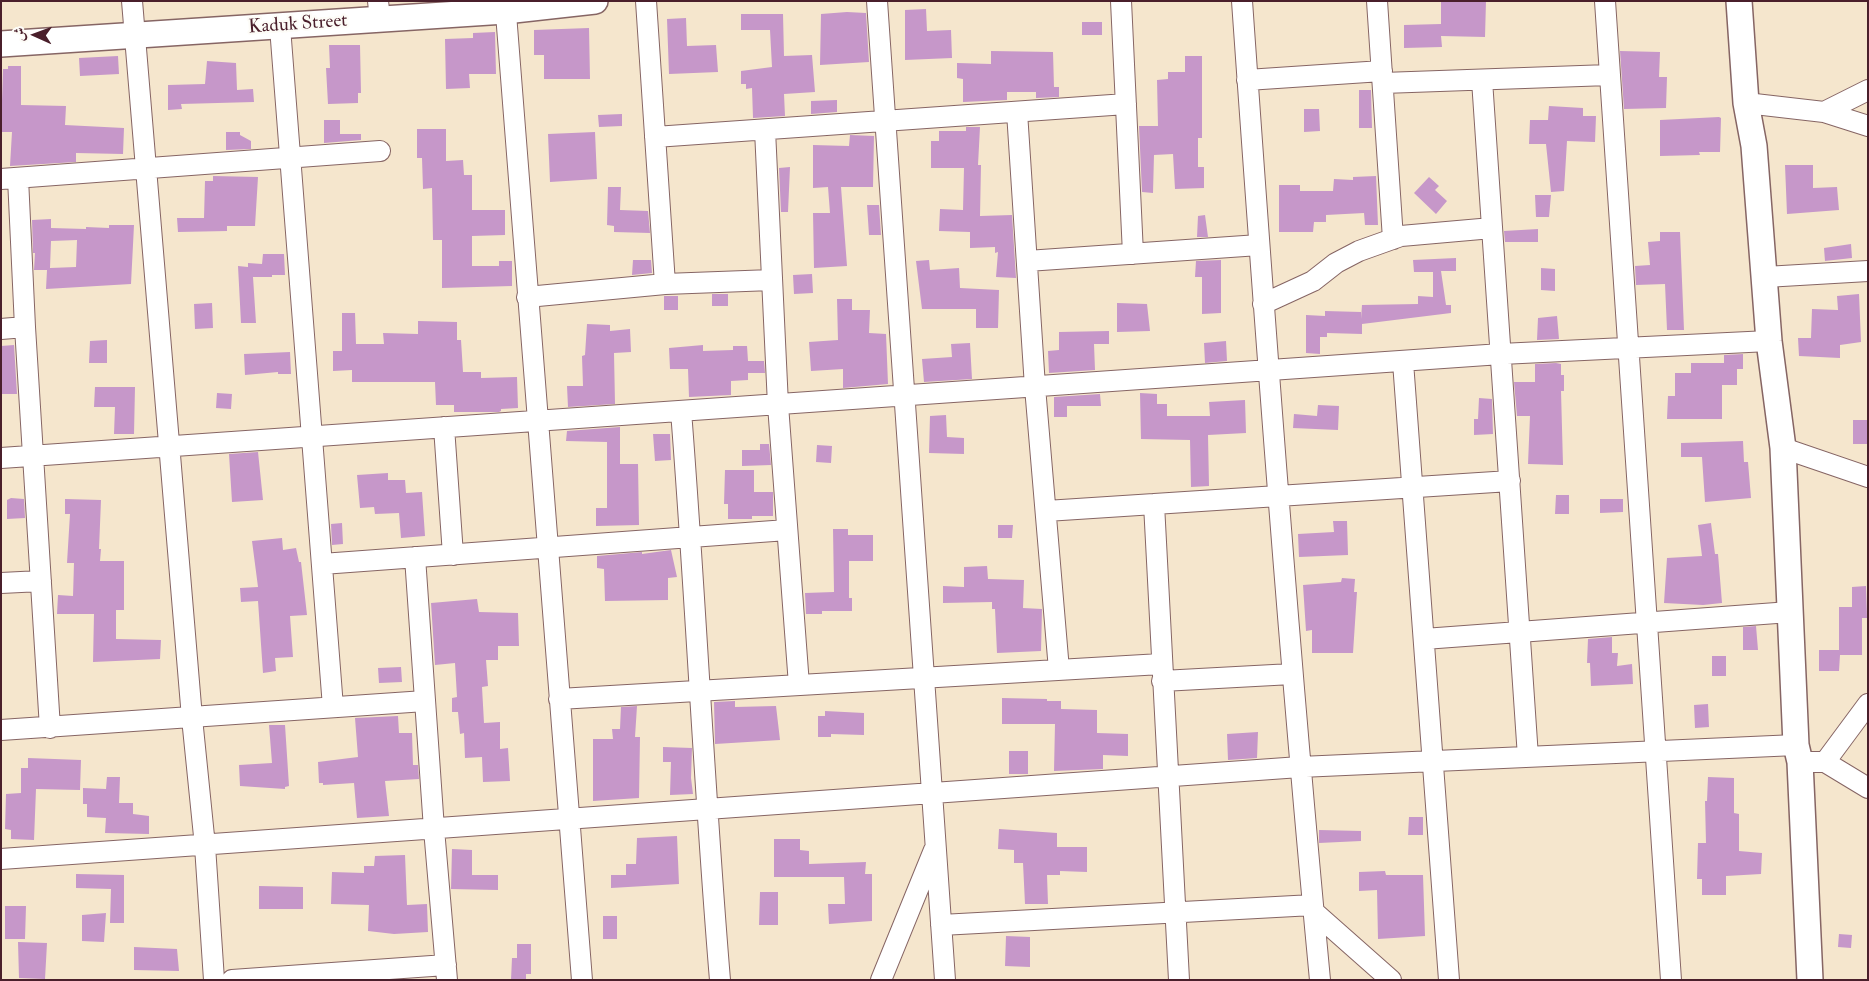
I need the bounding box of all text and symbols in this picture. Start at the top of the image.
north arrow [10,10,60,60]
street label: Kaduk Street [248,10,348,40]
text: ش [11,27,28,42]

